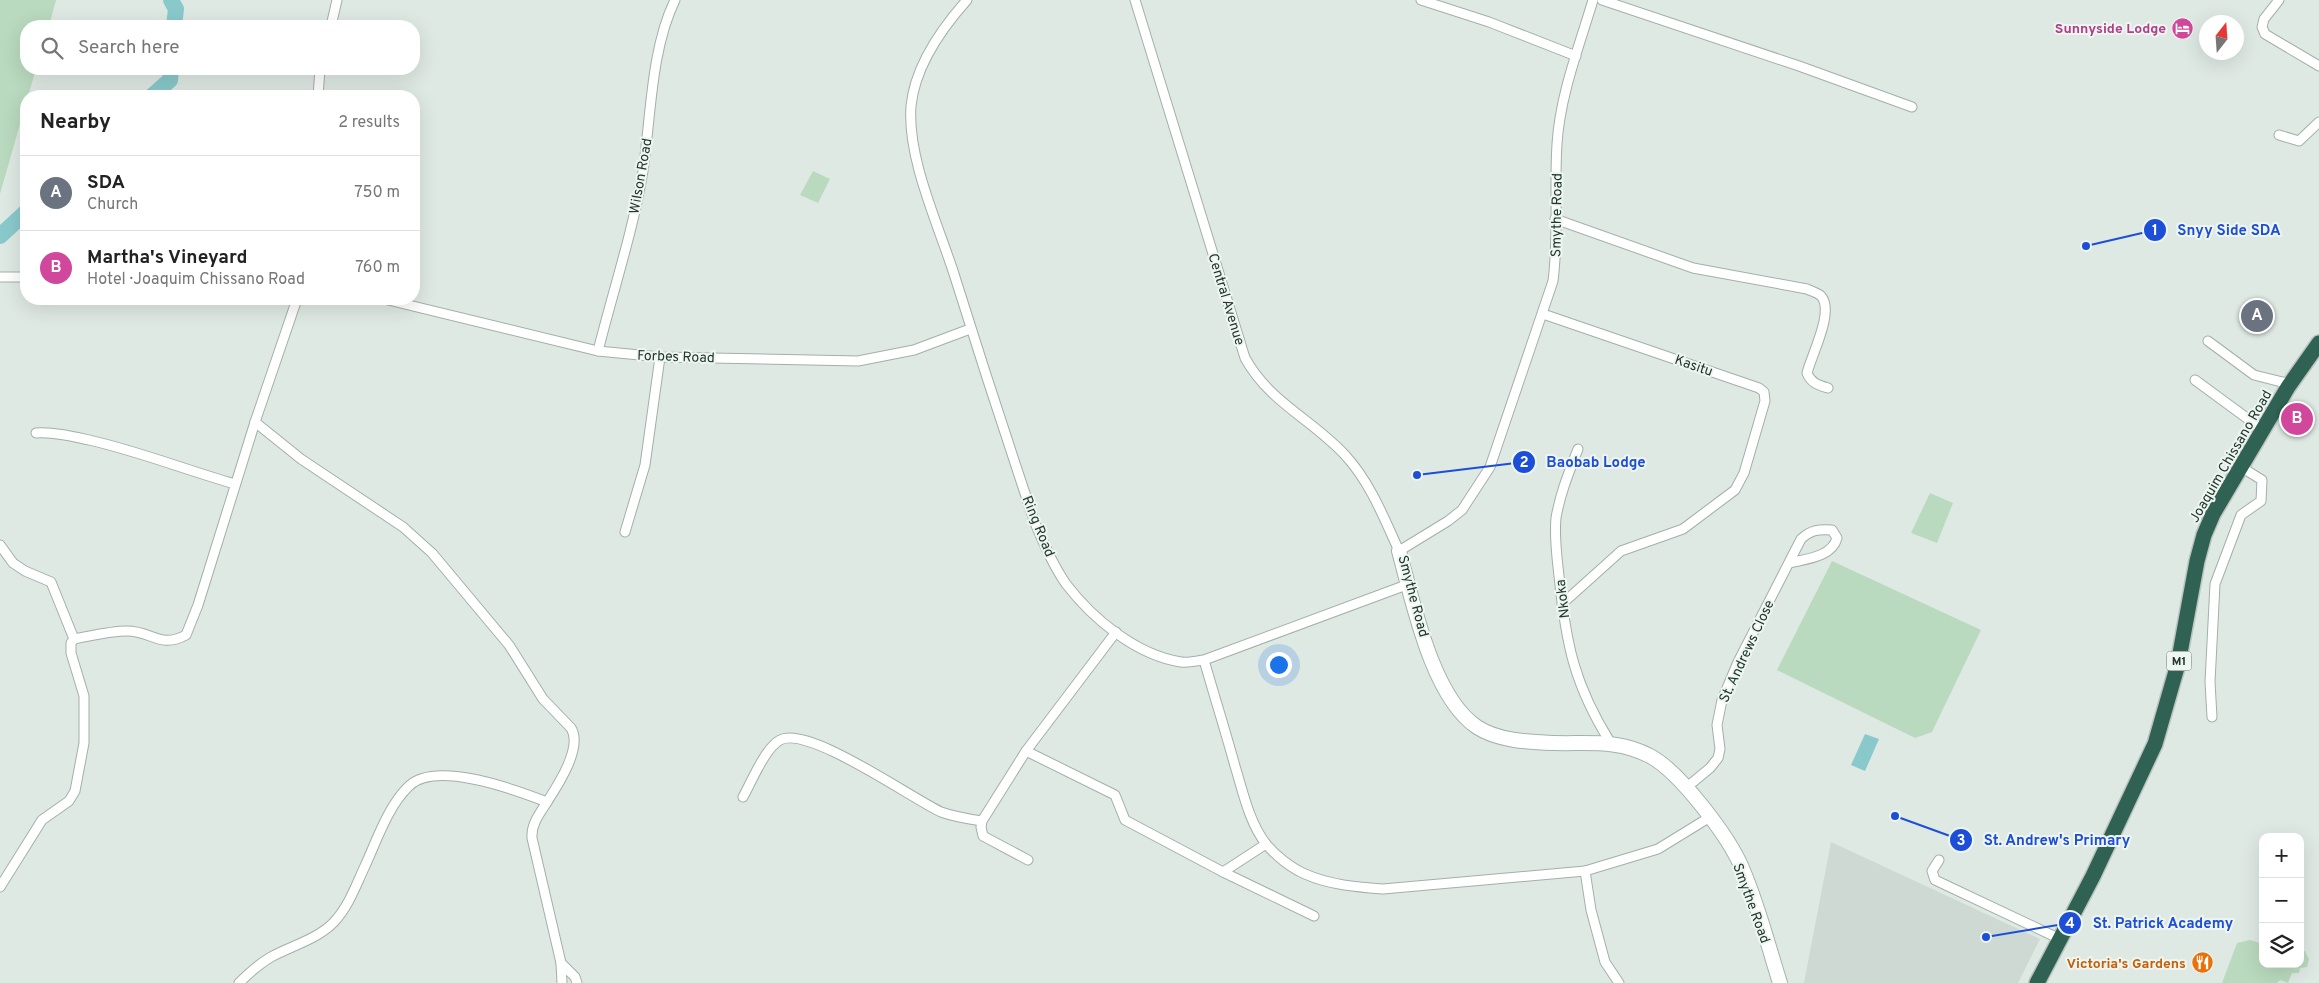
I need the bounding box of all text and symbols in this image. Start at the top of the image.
north arrow [2199,15,2244,60]
hotel icon: Sunnyside Lodge [2170,16,2194,40]
search box [20,20,420,75]
place label: Sunnyside Lodge [2055,21,2166,38]
icon: search [38,34,66,62]
text: Search here [78,36,180,60]
text: Nearby [40,109,111,136]
text: 2 results [338,113,400,133]
street label: Wilson Road [626,137,657,216]
text: SDA [87,171,125,195]
street label: Smythe Road [1548,173,1567,257]
text: A [50,183,62,203]
text: 750 m [354,183,400,203]
text: Church [87,195,138,215]
callout: Snyy Side SDA [2142,215,2291,245]
text: 1 [2152,222,2158,241]
text: Snyy Side SDA [2177,222,2281,241]
text: Martha's Vineyard [87,246,247,270]
street label: Central Avenue [1204,252,1248,347]
text: B [50,258,62,278]
text: 760 m [355,258,400,278]
text: Hotel · Joaquim Chissano Road [87,270,305,290]
pin: A [2241,297,2273,335]
street label: Forbes Road [637,348,715,367]
street label: Kasitu [1672,352,1715,381]
street label: Joaquim Chissano Road [2186,387,2276,526]
pin: B [2281,400,2313,438]
callout: Baobab Lodge [1512,447,1656,477]
text: 2 [1519,454,1529,473]
text: Baobab Lodge [1546,454,1646,473]
street label: Ring Road [1018,493,1058,560]
street label: Smythe Road [1393,554,1432,639]
street label: Nkoka [1553,578,1574,619]
street label: St. Andrews Close [1716,598,1779,706]
road number: M1 [2166,651,2192,670]
your location [1266,652,1292,678]
callout: St. Andrew's Primary [1949,825,2141,855]
text: 3 [1957,832,1966,851]
text: St. Andrew's Primary [1984,832,2131,851]
map controls [2259,833,2304,968]
button: + [2259,833,2304,878]
street label: Smythe Road [1728,861,1773,946]
button: − [2259,878,2304,923]
callout: St. Patrick Academy [2057,908,2243,938]
text: 4 [2065,915,2075,934]
text: St. Patrick Academy [2093,915,2234,934]
button: layers [2259,923,2304,968]
restaurant icon: Victoria's Gardens [2190,951,2214,975]
place label: Victoria's Gardens [2066,956,2186,973]

